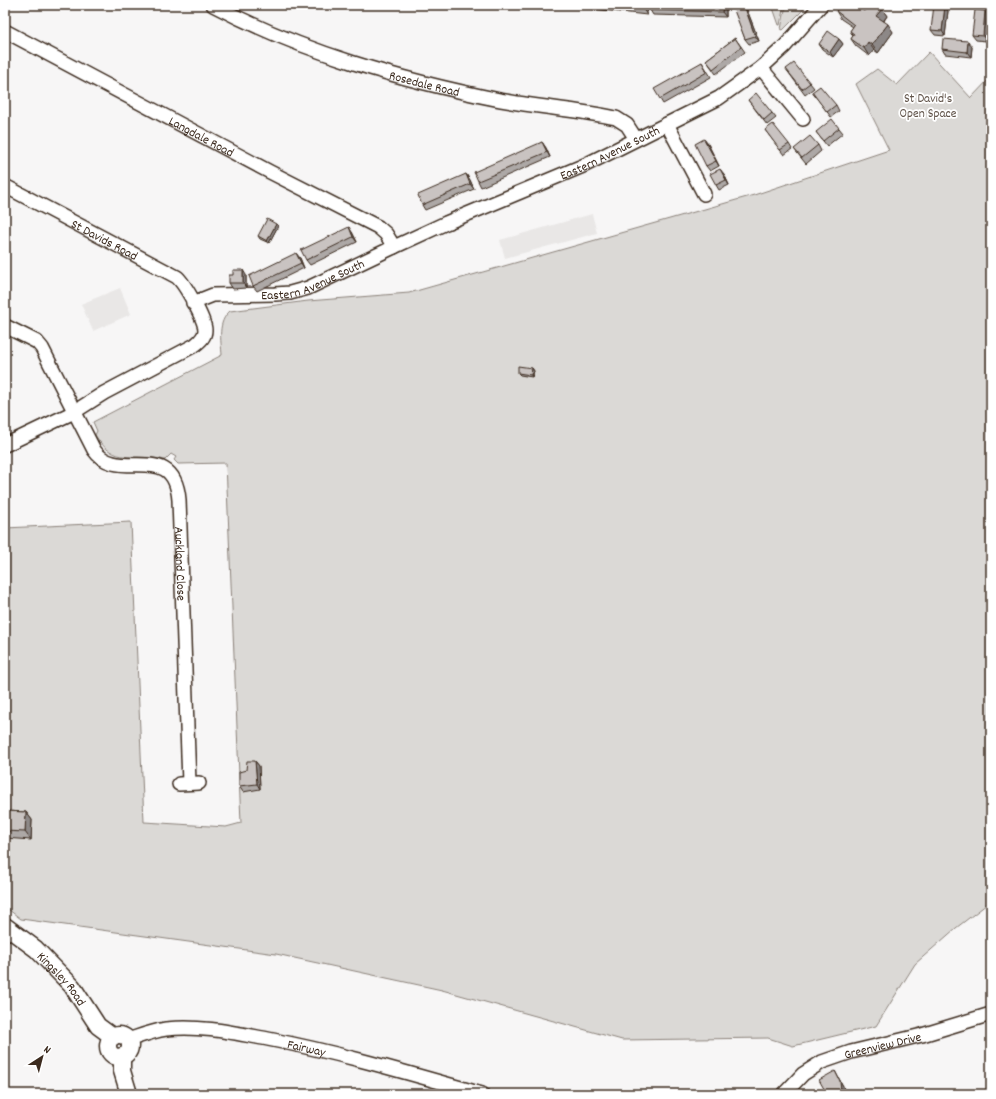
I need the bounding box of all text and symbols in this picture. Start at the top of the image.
street label: Rosedale Road [387,67,461,103]
park label: St David's Open Space [900,90,957,124]
street label: Langdale Road [165,113,237,163]
street label: Eastern Avenue South [558,122,664,186]
street label: St Davids Road [67,216,140,267]
street label: Eastern Avenue South [261,255,368,306]
street label: Auckland Close [168,526,190,602]
street label: Kingsley Road [31,948,89,1010]
street label: Greenview Drive [842,1028,924,1066]
street label: Fairway [285,1036,328,1063]
north arrow [22,1037,62,1077]
text: N [40,1042,54,1059]

